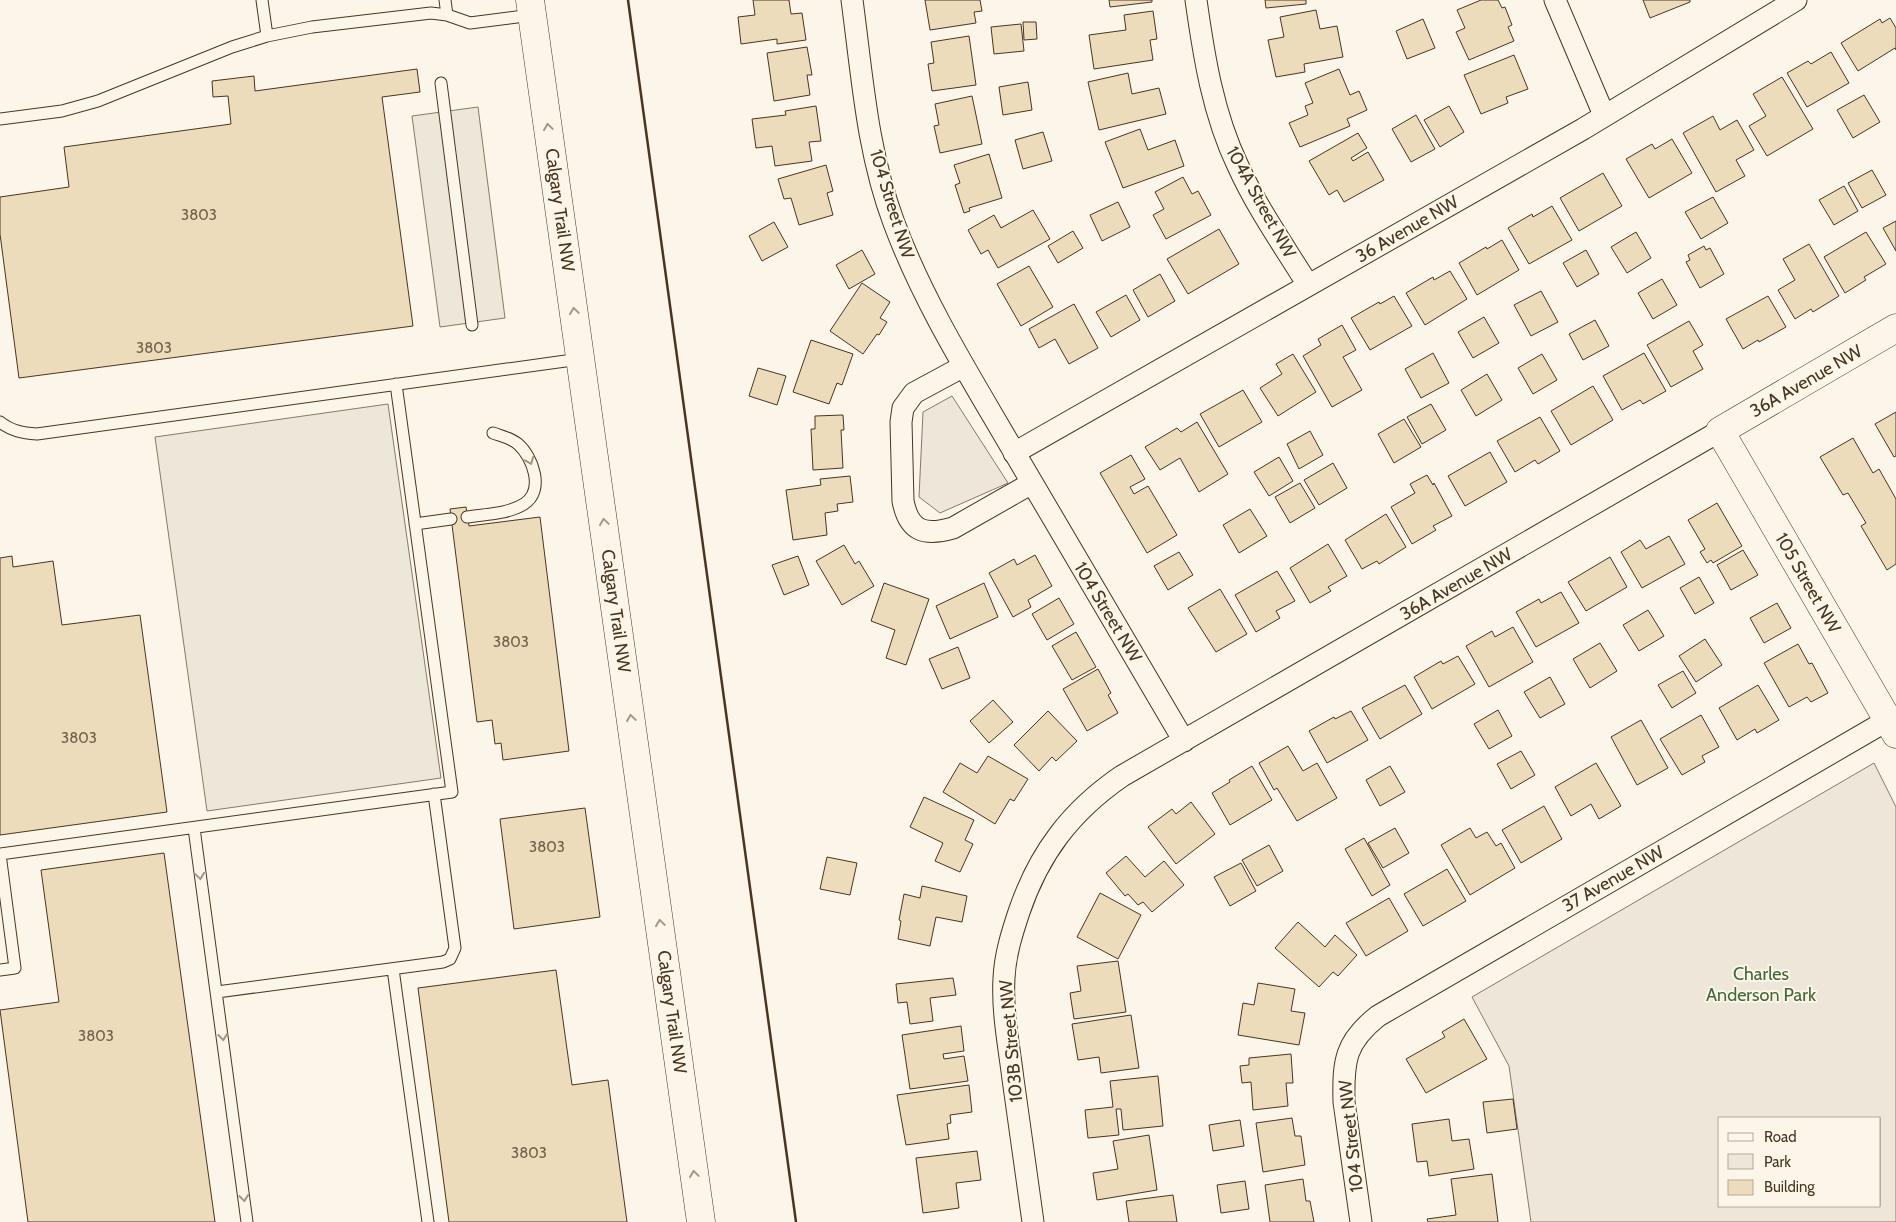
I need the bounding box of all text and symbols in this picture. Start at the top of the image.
one-way arrow [543,122,554,130]
street label: 104A Street NW [1221,142,1301,262]
street label: Calgary Trail NW [540,147,580,273]
street label: 104 Street NW [865,147,919,261]
street label: 36 Avenue NW [1352,191,1462,267]
house number: 3803 [181,206,217,224]
one-way arrow [569,307,580,315]
house number: 3803 [136,339,172,357]
street label: 36A Avenue NW [1746,340,1866,422]
one-way arrow [524,456,534,465]
one-way arrow [599,518,610,526]
street label: 105 Street NW [1770,529,1846,637]
street label: 36A Avenue NW [1396,543,1516,625]
street label: Calgary Trail NW [596,548,636,674]
street label: 104 Street NW [1069,558,1147,666]
house number: 3803 [493,633,529,651]
one-way arrow [626,713,637,721]
house number: 3803 [61,729,97,747]
house number: 3803 [529,838,565,856]
street label: 37 Avenue NW [1558,841,1668,917]
one-way arrow [195,872,205,880]
one-way arrow [655,919,665,928]
street label: Calgary Trail NW [652,949,692,1075]
park label: Charles Anderson Park [1706,963,1817,1006]
street label: 103B Street NW [995,979,1027,1103]
house number: 3803 [78,1027,114,1045]
one-way arrow [217,1033,227,1041]
street label: 104 Street NW [1334,1079,1368,1193]
legend [1718,1117,1881,1207]
text: Road [1764,1128,1797,1146]
house number: 3803 [511,1144,547,1162]
text: Park [1764,1153,1791,1171]
one-way arrow [690,1169,700,1178]
text: Building [1764,1178,1815,1196]
one-way arrow [238,1194,249,1202]

